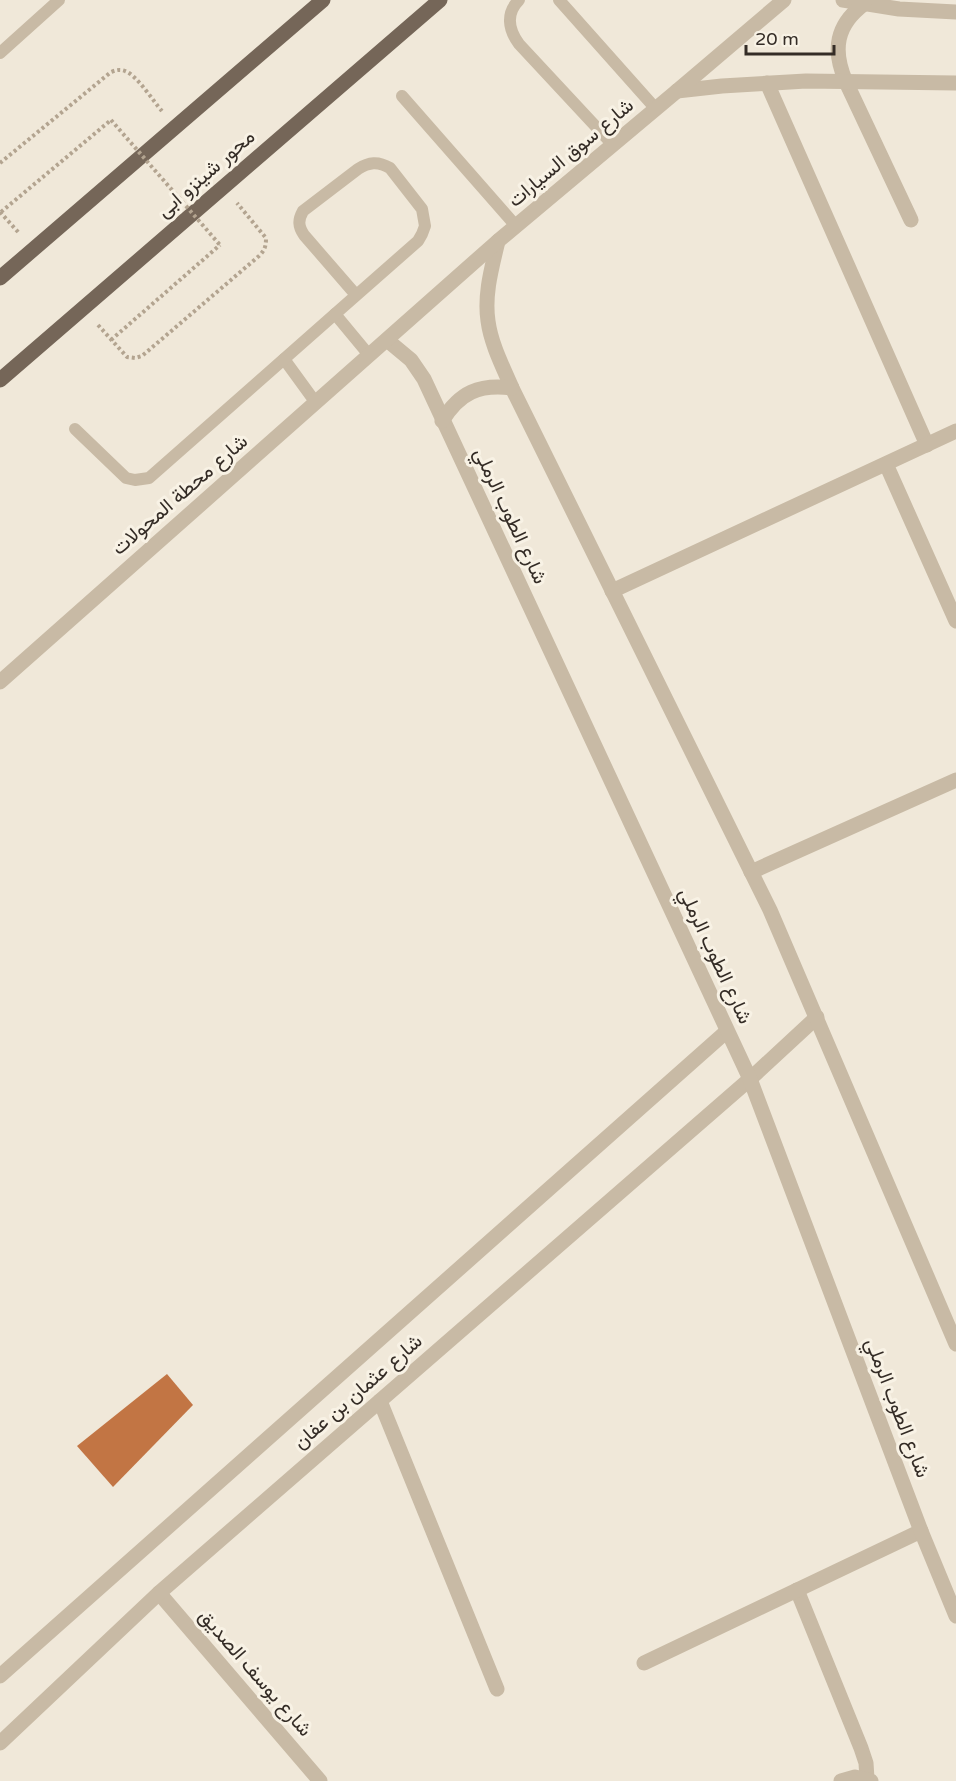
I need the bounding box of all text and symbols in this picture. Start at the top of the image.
scale bar [746,18,834,56]
text: 20 m [755,28,799,50]
street label: شارع سوق السيارات [503,93,639,213]
street label: محور شينزو ابى [152,125,260,223]
street label: شارع محطة المحولات [107,430,253,561]
street label: شارع الطوب الرملي [464,444,552,590]
street label: شارع الطوب الرملي [669,884,757,1030]
street label: شارع عثمان بن عفان [289,1329,428,1455]
street label: شارع الطوب الرملي [856,1335,935,1483]
street label: شارع يوسف الصديق [192,1604,317,1742]

